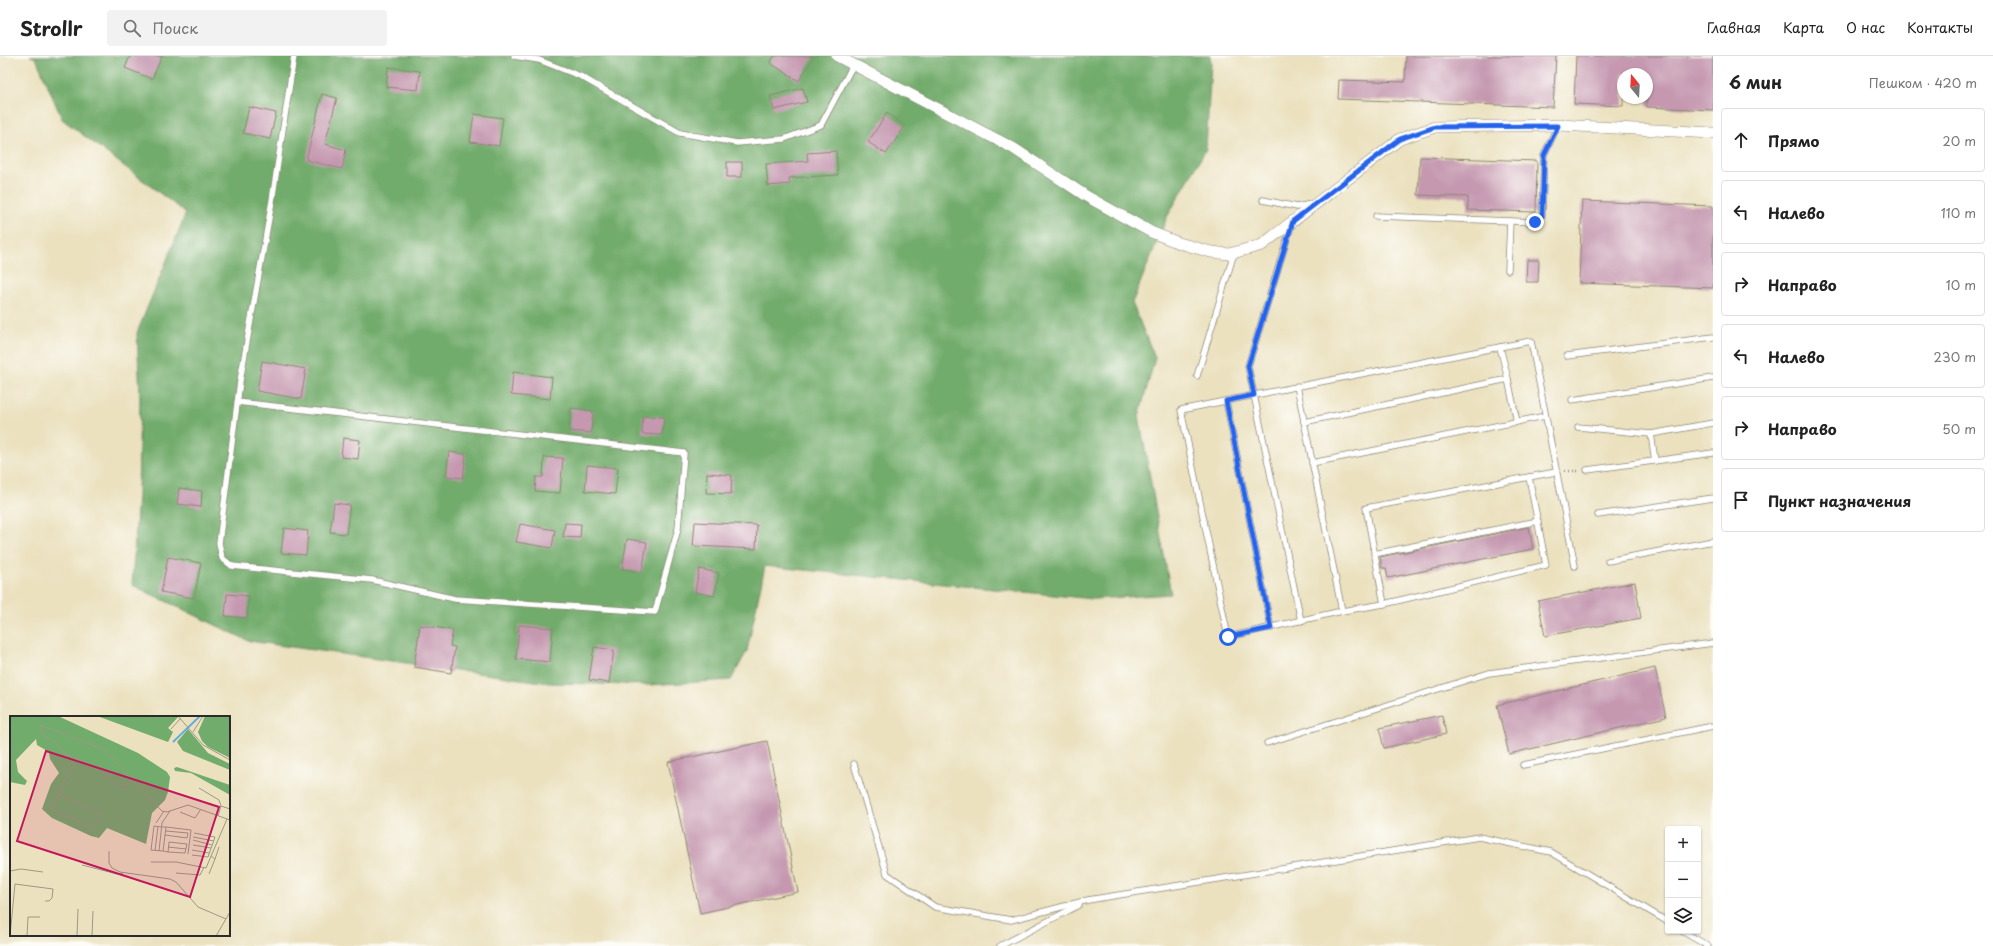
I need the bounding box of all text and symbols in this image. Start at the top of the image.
search box [107,10,387,46]
text: Strollr [20,14,83,42]
text: Поиск [153,16,198,39]
icon: search [121,17,143,39]
text: Главная [1707,17,1761,38]
text: Карта [1783,17,1824,38]
text: О нас [1846,17,1885,38]
text: Контакты [1907,17,1973,38]
north arrow [1617,68,1653,104]
text: 6 мин [1729,69,1782,95]
text: Пешком · 420 m [1869,73,1977,92]
icon: ahead [1730,129,1752,151]
text: Прямо [1768,129,1819,152]
text: 20 m [1942,131,1976,150]
icon: left [1730,201,1752,223]
text: Налево [1768,201,1825,224]
text: 110 m [1941,203,1976,222]
route end [1526,213,1544,231]
icon: right [1730,273,1752,295]
text: Направо [1768,273,1837,296]
text: 10 m [1946,275,1976,294]
icon: left [1730,345,1752,367]
text: Налево [1768,345,1825,368]
text: 230 m [1934,347,1976,366]
icon: right [1730,417,1752,439]
text: Направо [1768,417,1837,440]
text: 50 m [1942,419,1976,438]
icon: arrive [1730,489,1752,511]
text: Пункт назначения [1768,489,1911,512]
route start [1219,628,1237,646]
inset map [10,716,230,936]
map controls [1665,826,1701,934]
button: + [1665,826,1701,862]
button: − [1665,862,1701,898]
button: layers [1665,898,1701,934]

